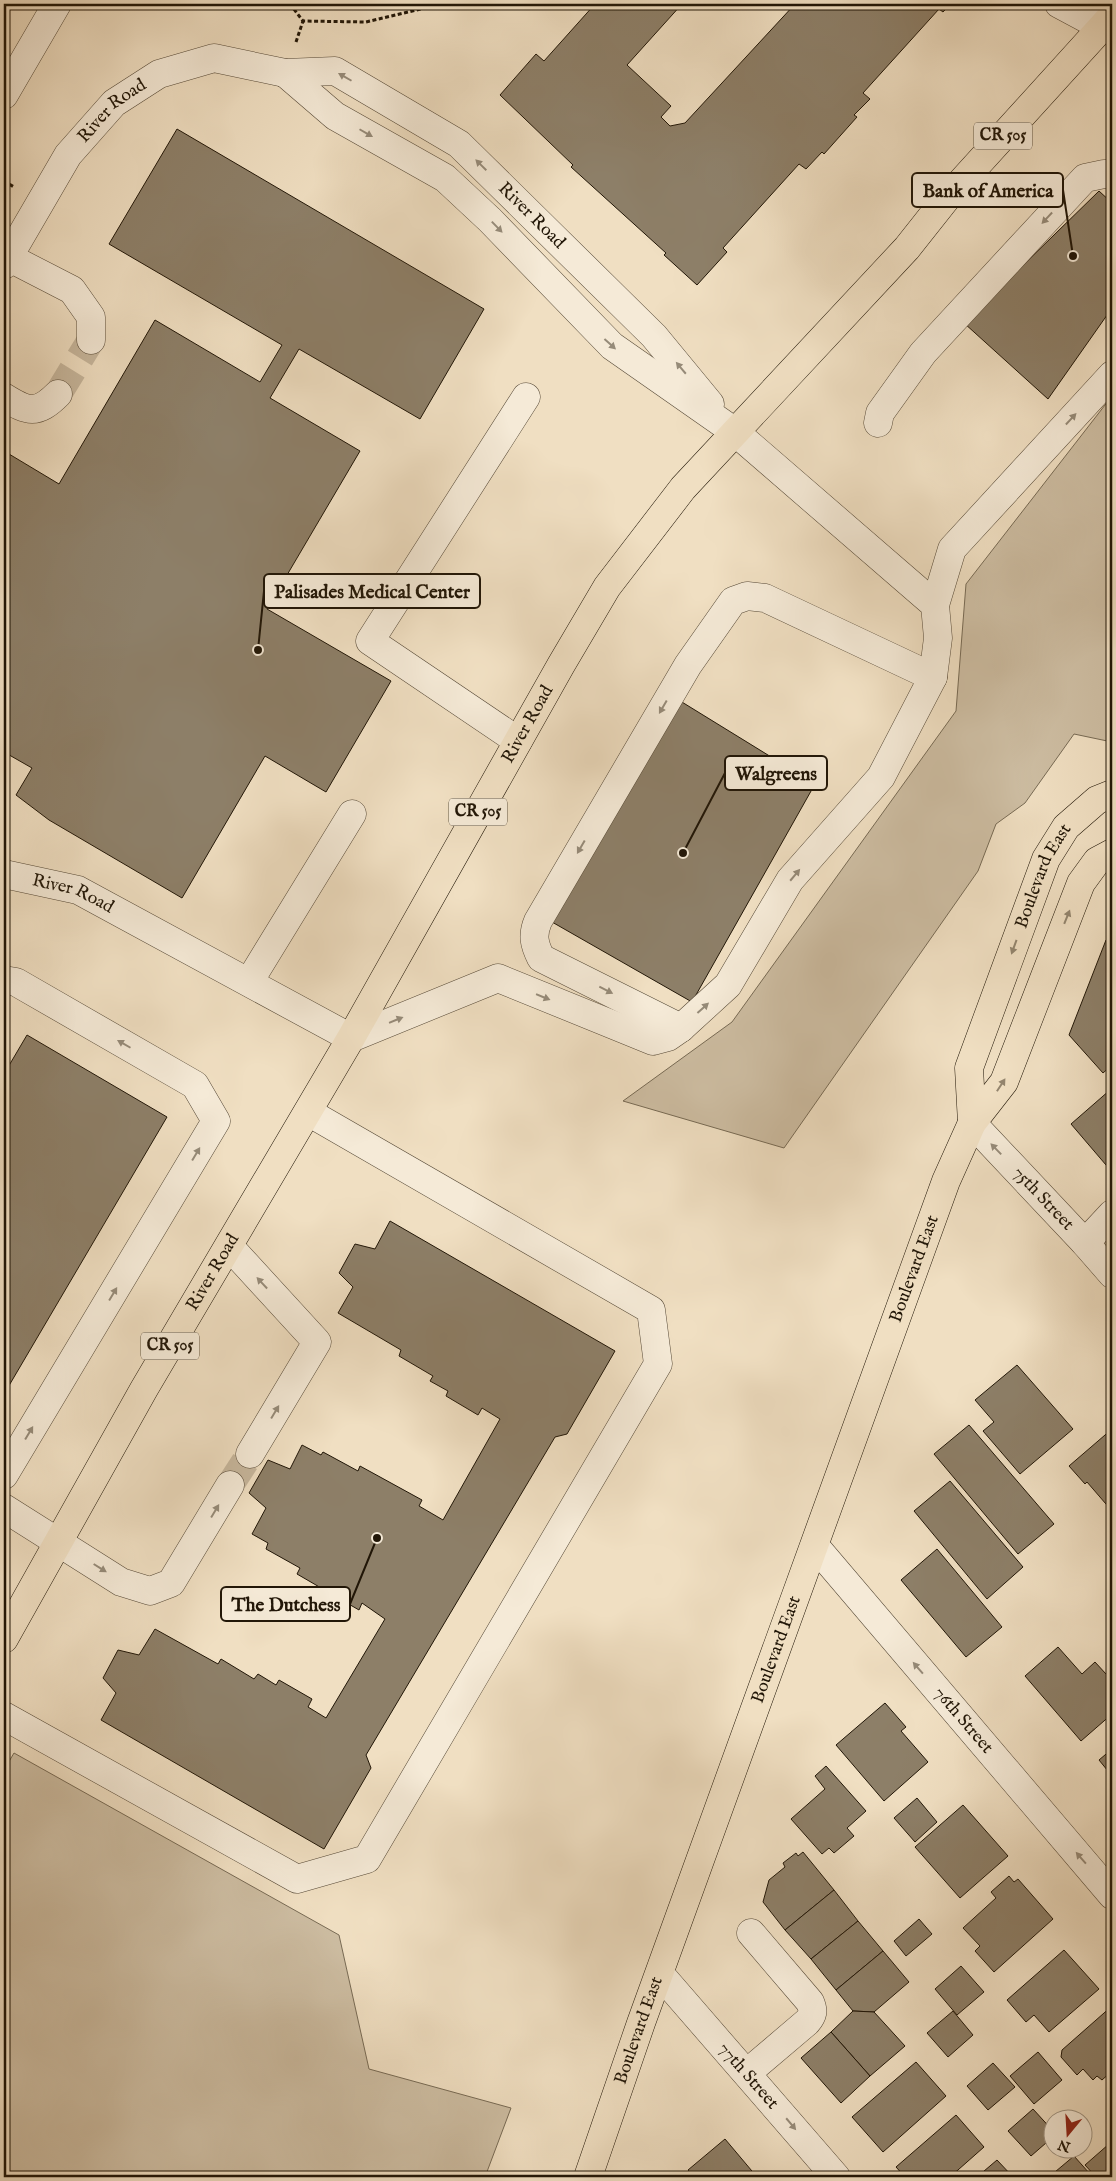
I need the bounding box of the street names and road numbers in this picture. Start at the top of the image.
street label: River Road [73,74,151,148]
road number: CR 505 [974,122,1032,150]
street label: River Road [493,177,571,254]
street label: River Road [497,681,559,767]
road number: CR 505 [449,799,507,826]
street label: Boulevard East [1010,819,1077,932]
street label: River Road [30,869,118,919]
street label: 75th Street [1008,1162,1079,1236]
street label: Boulevard East [884,1212,944,1326]
street label: River Road [181,1229,245,1315]
road number: CR 505 [141,1332,199,1360]
street label: Boulevard East [746,1593,806,1706]
street label: 76th Street [929,1682,998,1758]
street label: Boulevard East [609,1974,668,2087]
street label: 77th Street [713,2038,784,2114]

